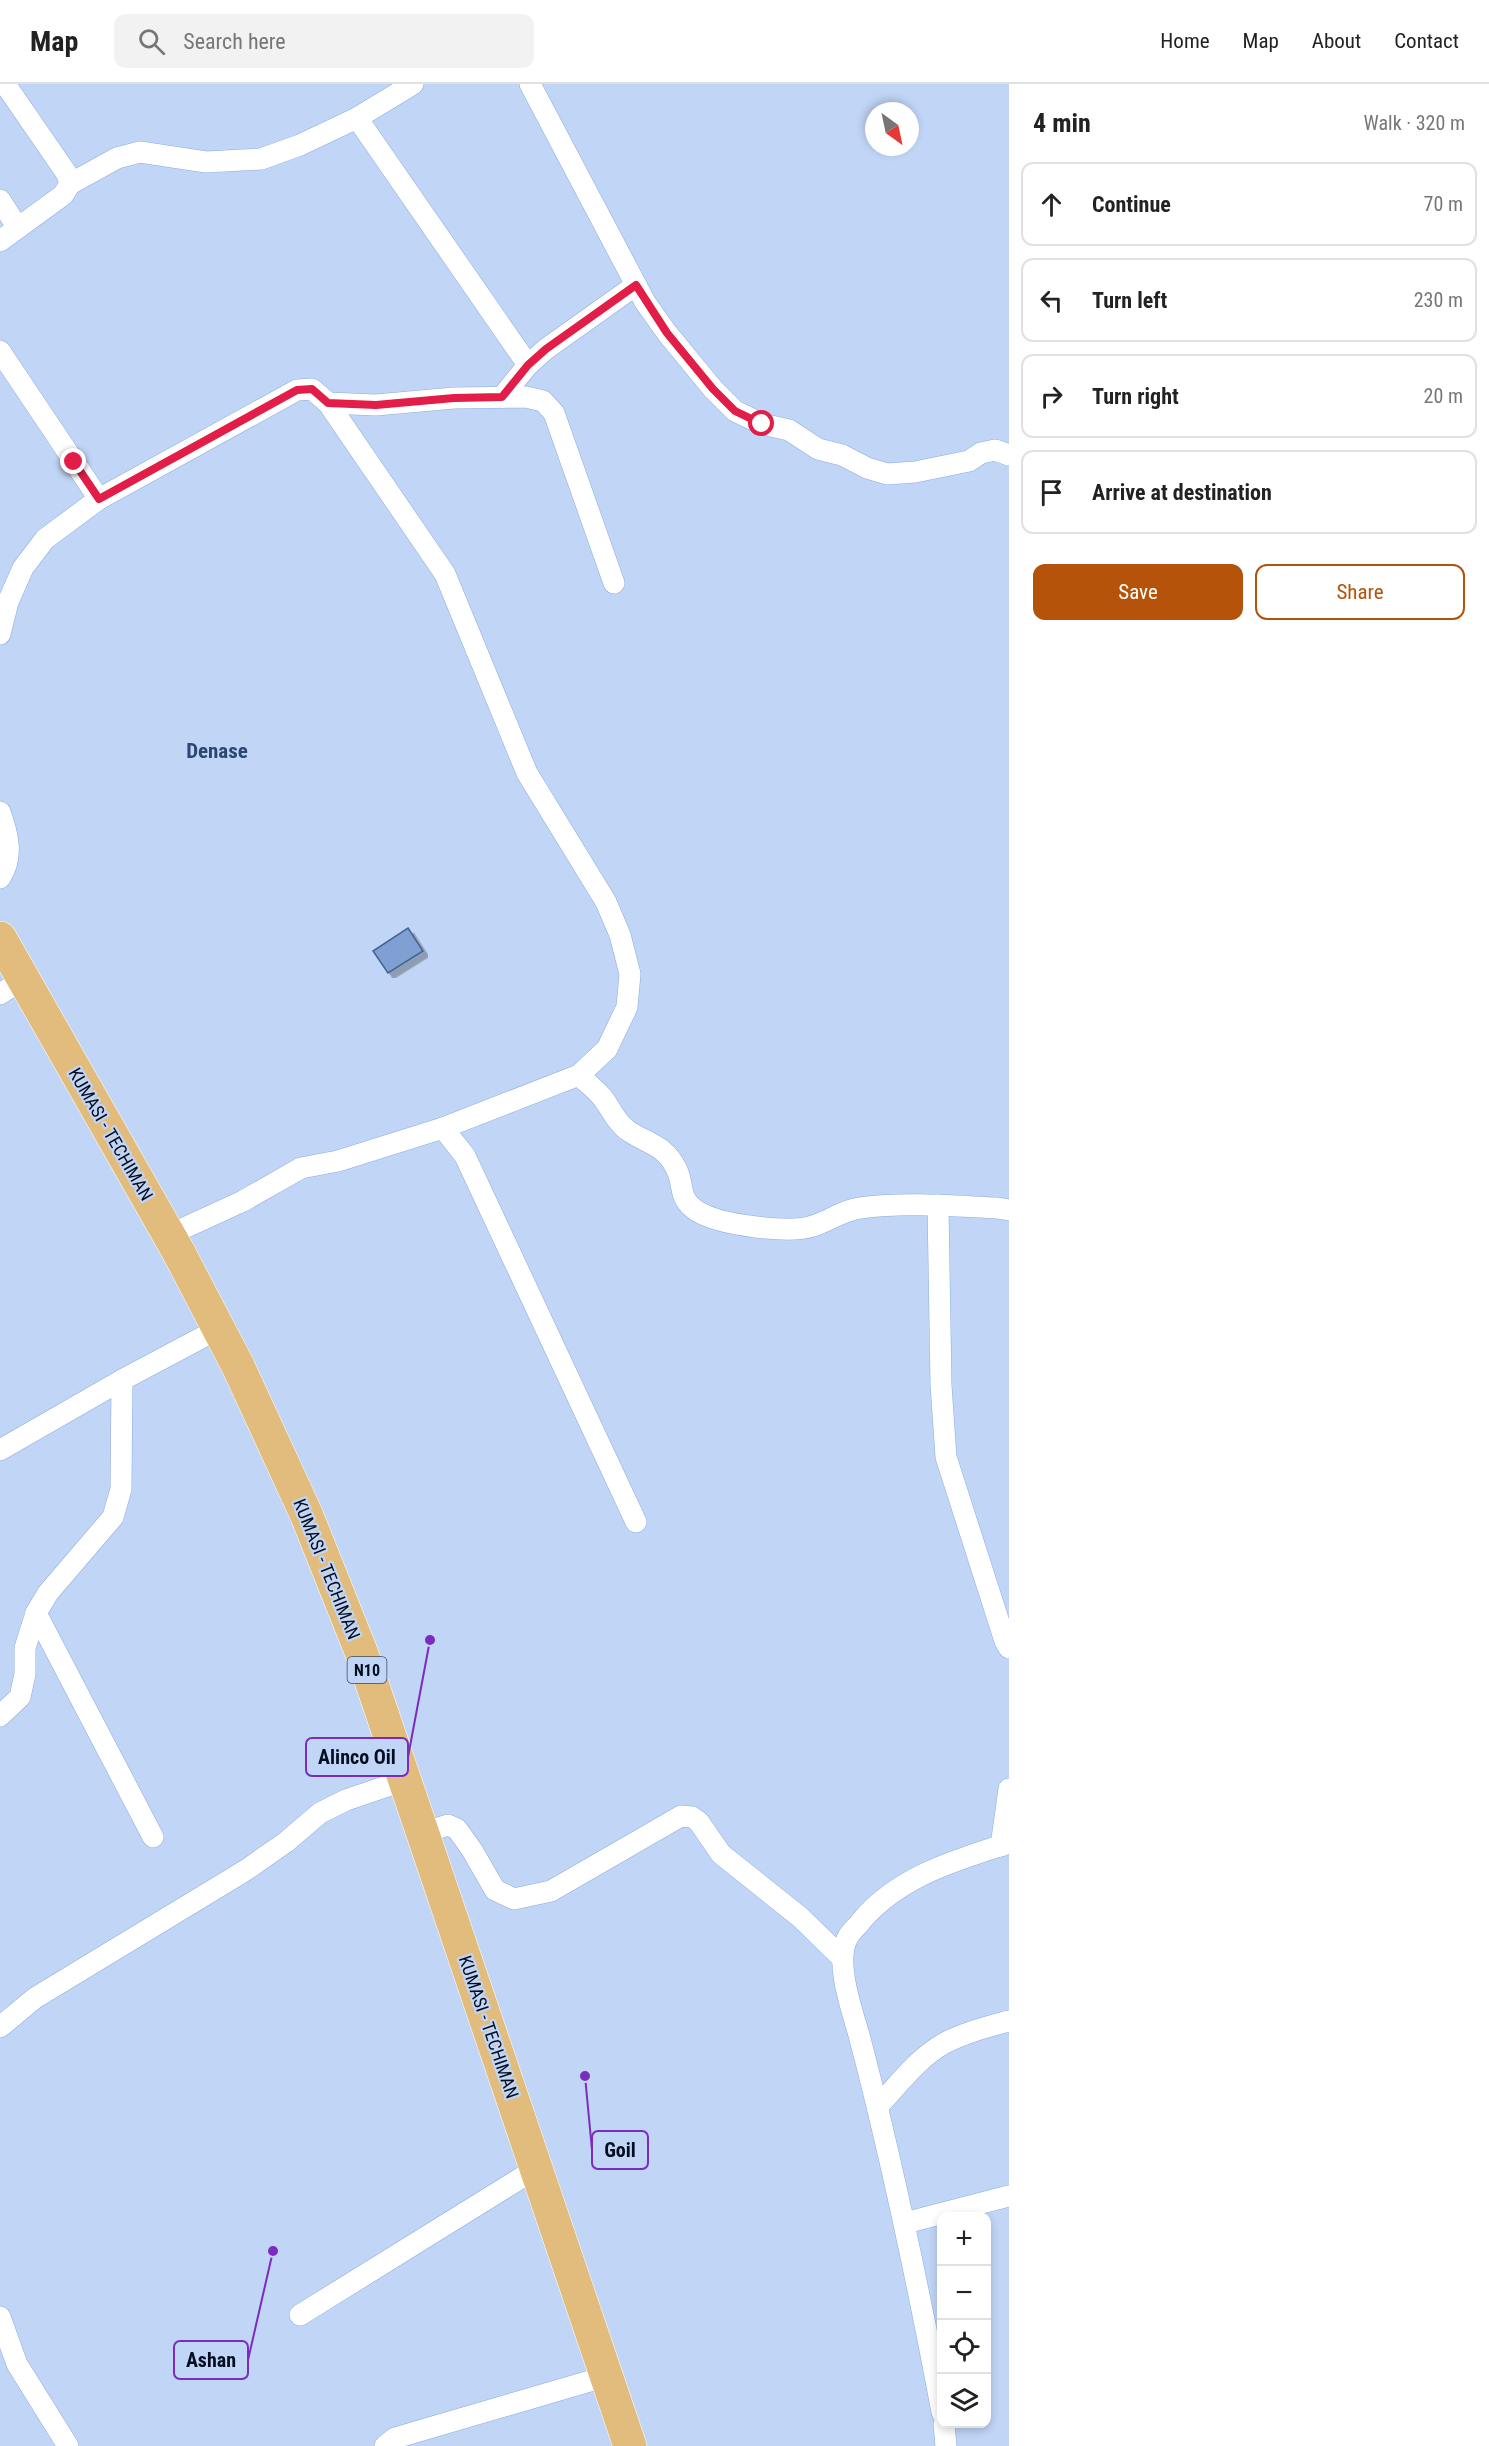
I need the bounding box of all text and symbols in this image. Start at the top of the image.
search box [114,14,534,68]
text: Map [30,25,78,58]
icon: search [135,25,168,58]
text: Search here [183,29,286,54]
text: Home [1160,29,1210,53]
text: Map [1243,29,1279,53]
text: About [1312,29,1361,53]
text: Contact [1394,29,1459,53]
north arrow [865,102,919,156]
text: 4 min [1033,108,1091,138]
text: Walk · 320 m [1364,111,1465,135]
icon: ahead [1035,188,1068,221]
text: Continue [1092,192,1171,217]
text: 70 m [1424,192,1463,216]
icon: left [1035,284,1068,317]
text: Turn left [1092,288,1167,313]
text: 230 m [1414,288,1463,312]
icon: right [1035,380,1068,413]
text: Turn right [1092,384,1179,409]
text: 20 m [1424,384,1463,408]
route start [748,410,774,436]
route end [60,448,86,474]
icon: arrive [1035,476,1068,509]
text: Arrive at destination [1092,480,1272,505]
button: Save [1033,564,1243,620]
button: Share [1255,564,1465,620]
district label: Denase [186,739,248,763]
street label: KUMASI - TECHIMAN [64,1064,158,1204]
street label: KUMASI - TECHIMAN [289,1496,365,1642]
road number: N10 [348,1657,386,1683]
callout: Alinco Oil [306,1738,408,1776]
text: Alinco Oil [318,1745,396,1769]
street label: KUMASI - TECHIMAN [455,1953,523,2101]
callout: Goil [592,2131,648,2169]
text: Goil [604,2138,636,2162]
map controls [937,2212,991,2428]
button: + [937,2212,991,2266]
button: − [937,2266,991,2320]
button: locate [937,2320,991,2374]
callout: Ashan [174,2341,248,2379]
text: Ashan [186,2348,236,2372]
button: layers [937,2374,991,2428]

